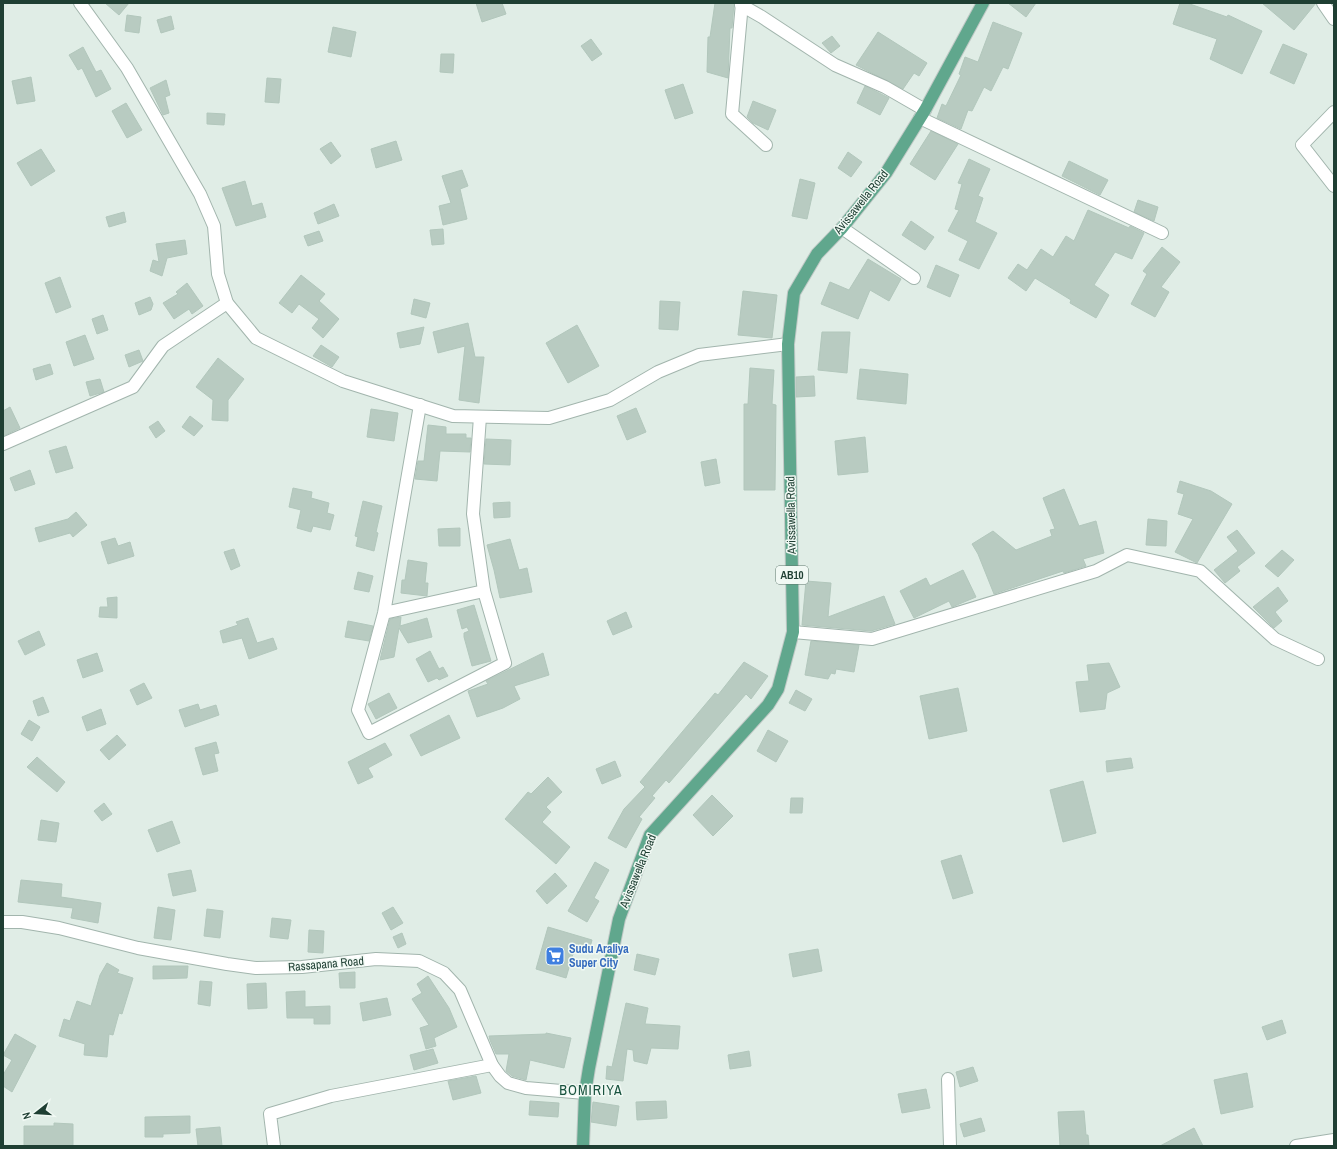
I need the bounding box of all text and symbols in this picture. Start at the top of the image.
street label: Avissawella Road [830,167,892,238]
street label: Avissawella Road [782,476,800,555]
road number: AB10 [776,566,808,584]
street label: Avissawella Road [616,832,660,911]
place label: Sudu Araliya Super City [569,941,629,971]
supermarket icon: Sudu Araliya Super City [544,945,566,967]
street label: Rassapana Road [287,953,365,975]
district label: BOMIRIYA [559,1081,623,1099]
north arrow [16,1093,56,1133]
text: N [19,1111,34,1121]

